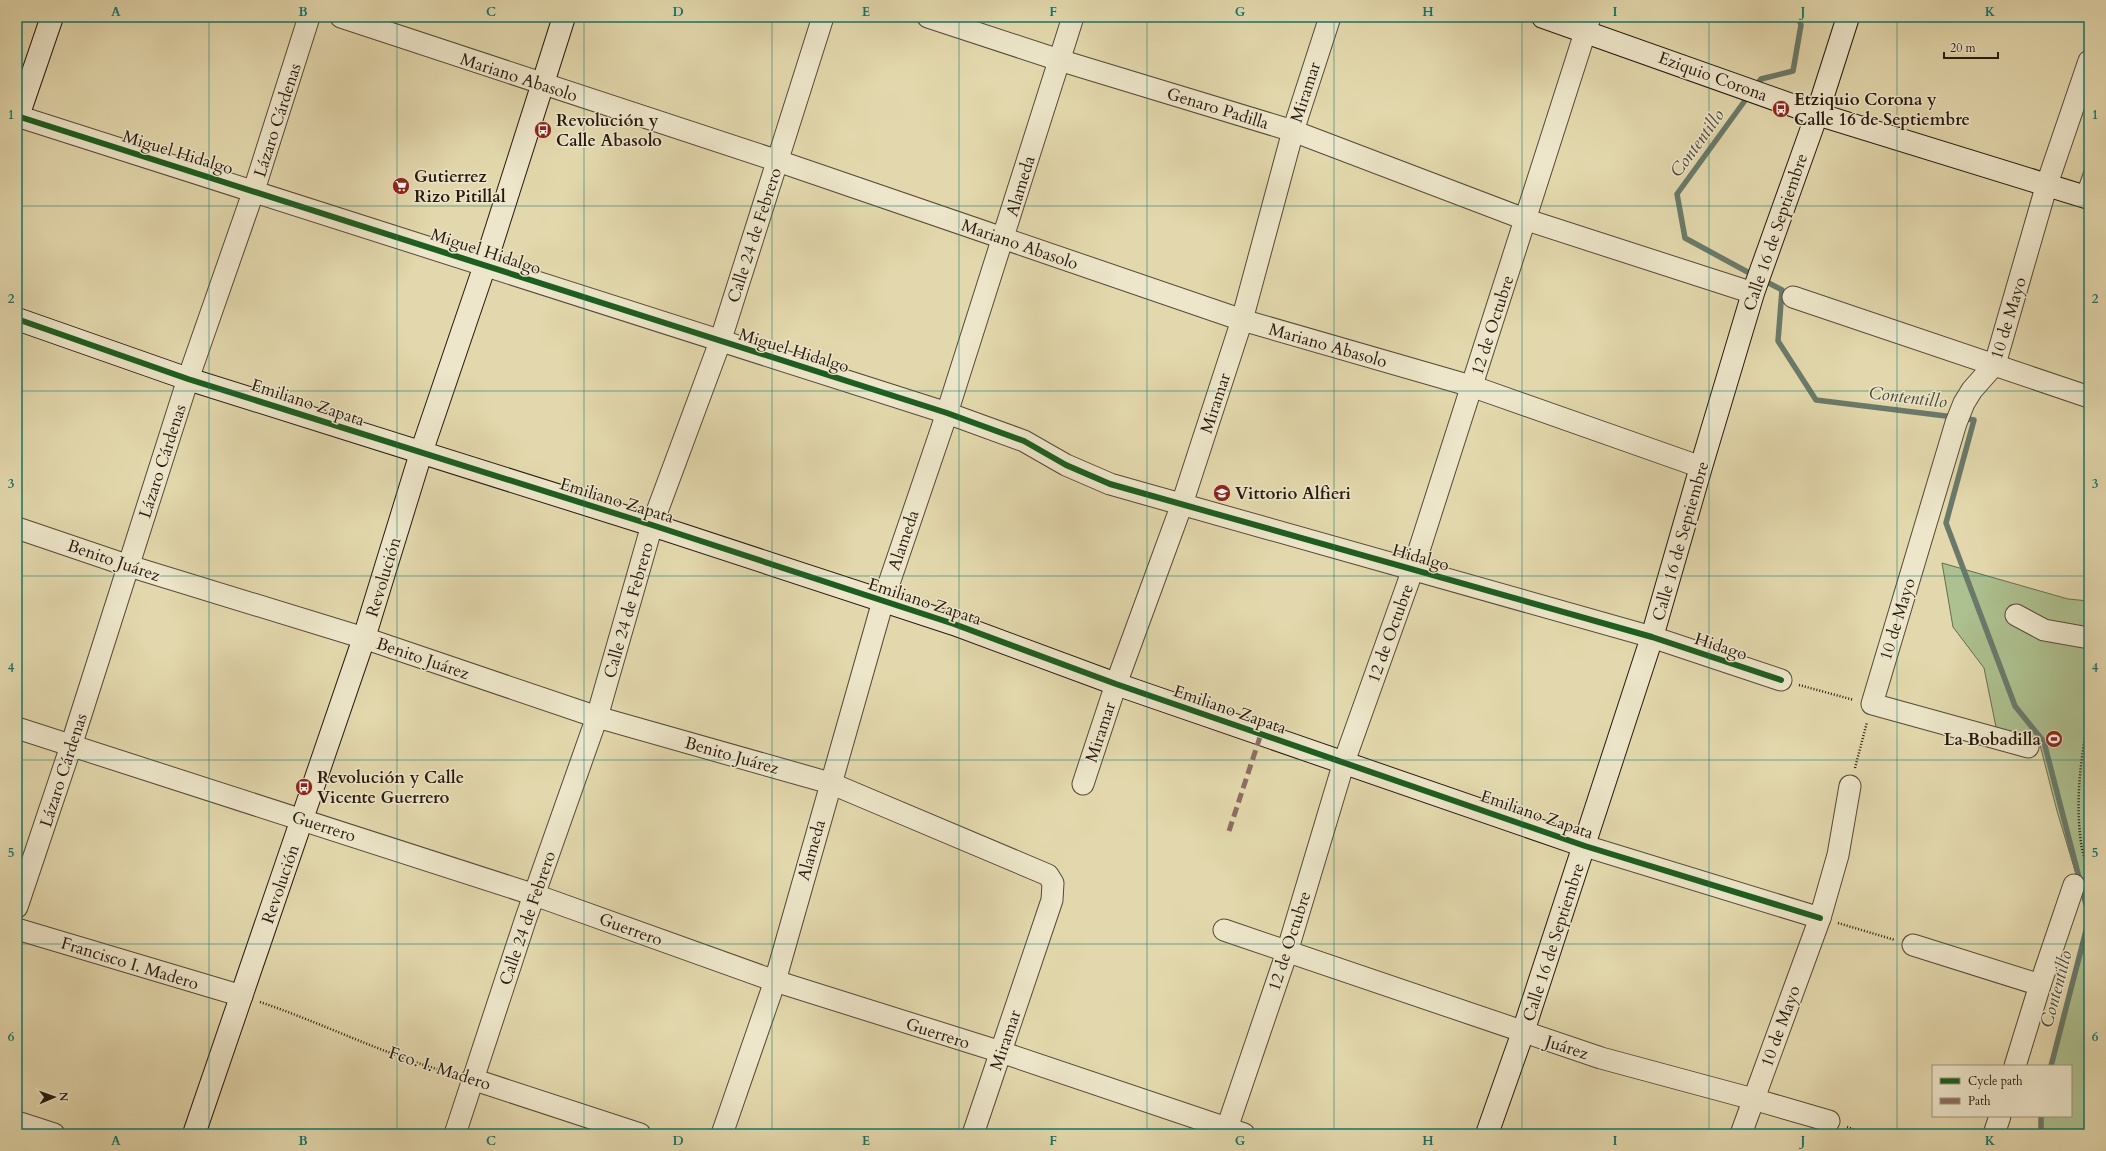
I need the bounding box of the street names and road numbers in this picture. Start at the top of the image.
street label: Eziquio Corona [1655,46,1771,107]
street label: Mariano Abasolo [457,48,580,107]
street label: Miramar [1285,58,1326,125]
street label: Lázaro Cárdenas [248,60,307,180]
street label: Genaro Padilla [1164,82,1272,135]
street label: Miguel Hidalgo [120,125,236,180]
street label: Calle 16 de Septiembre [1738,150,1813,314]
street label: Alameda [1000,152,1041,219]
street label: Calle 24 de Febrero [722,165,787,305]
street label: Mariano Abasolo [958,214,1081,275]
street label: Miguel Hidalgo [428,223,544,280]
street label: 12 de Octubre [1466,272,1519,378]
street label: 10 de Mayo [1985,274,2032,362]
street label: Mariano Abasolo [1266,318,1390,373]
street label: Miguel Hidalgo [736,323,852,378]
street label: Miramar [1195,369,1236,436]
street label: Emiliano Zapata [248,373,368,432]
street label: Lázaro Cárdenas [133,401,192,521]
street label: Calle 16 de Septiembre [1647,459,1714,624]
street label: Emiliano Zapata [557,472,677,529]
street label: Alameda [882,506,925,573]
street label: Benito Juárez [64,534,164,587]
street label: Revolución [360,534,407,620]
street label: Hidalgo [1390,538,1452,577]
street label: Calle 24 de Febrero [598,539,659,681]
street label: Emiliano Zapata [865,572,985,631]
street label: 10 de Mayo [1874,575,1921,663]
street label: 12 de Octubre [1362,581,1419,686]
street label: Hidago [1692,627,1750,666]
street label: Benito Juárez [373,632,473,685]
street label: Emiliano Zapata [1170,679,1290,740]
street label: Miramar [1080,698,1121,765]
street label: Lázaro Cárdenas [34,710,93,830]
street label: Benito Juárez [682,731,782,780]
street label: Emiliano Zapata [1477,784,1597,845]
street label: Guerrero [289,805,359,848]
street label: Alameda [792,816,831,883]
street label: Revolución [256,841,305,927]
street label: Calle 24 de Febrero [494,848,561,988]
street label: Calle 16 de Septiembre [1517,860,1590,1024]
street label: 12 de Octubre [1263,888,1316,994]
street label: Guerrero [596,907,666,952]
street label: Francisco I. Madero [58,932,202,995]
street label: 10 de Mayo [1755,982,1806,1070]
street label: Miramar [984,1006,1027,1073]
street label: Guerrero [903,1012,973,1055]
street label: Juárez [1540,1029,1592,1065]
street label: Fco. I. Madero [386,1041,494,1096]

